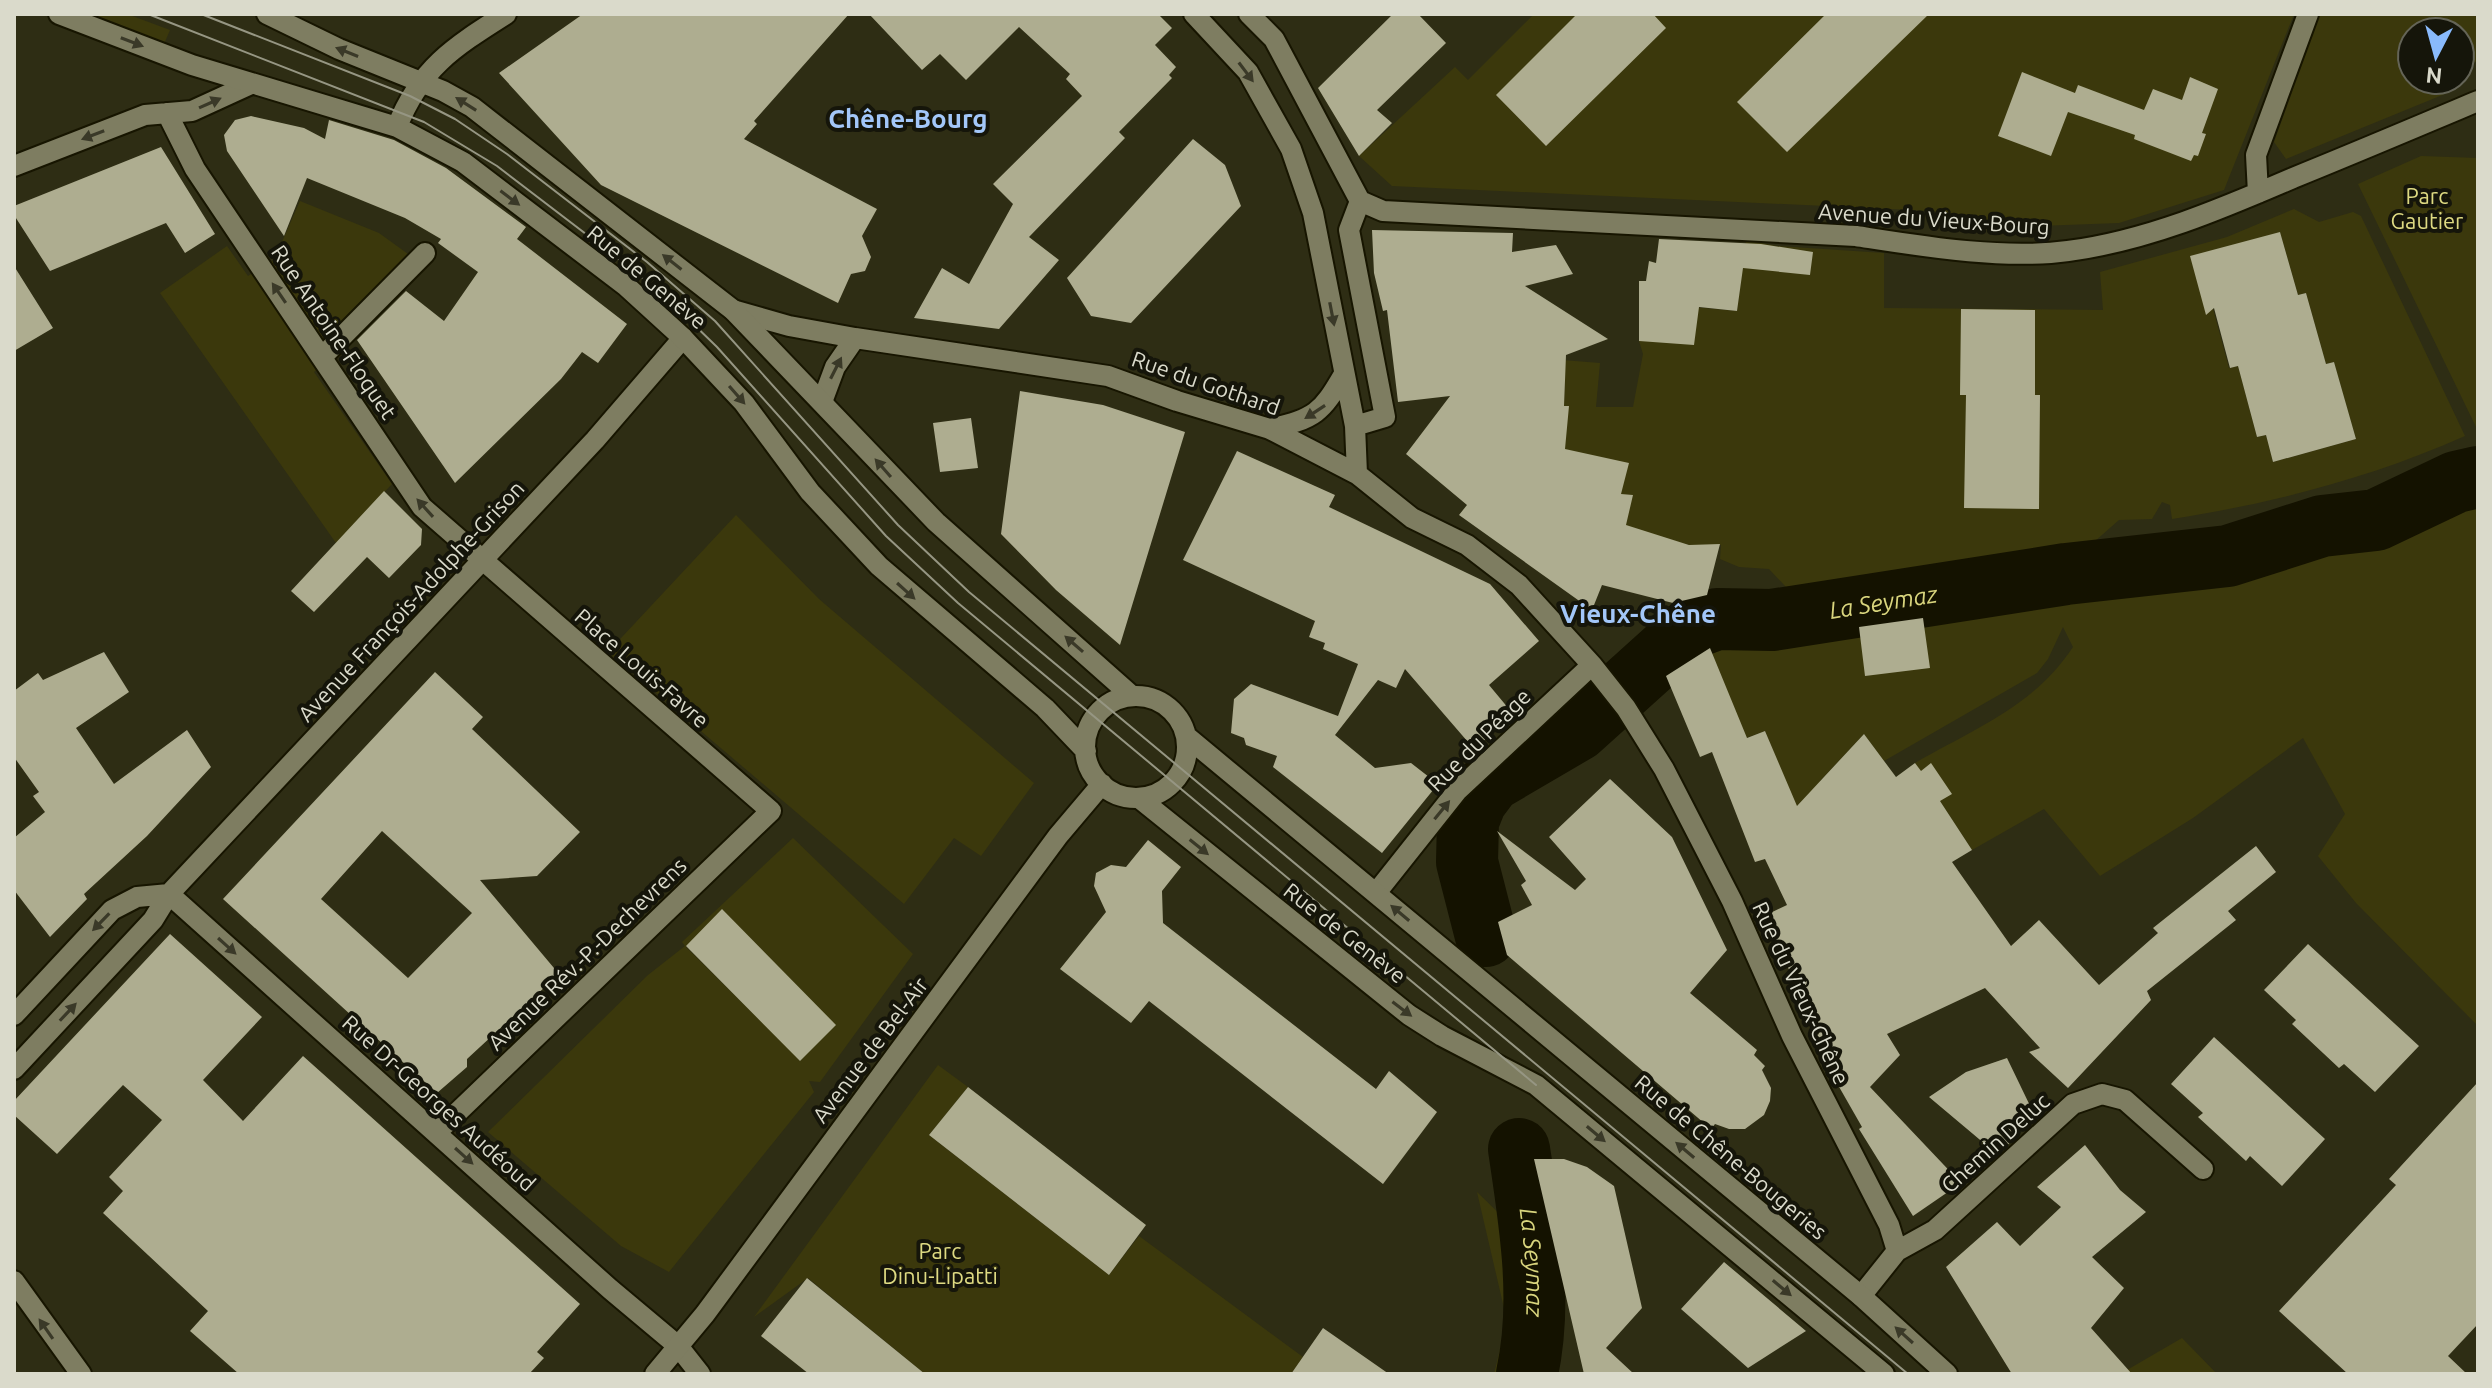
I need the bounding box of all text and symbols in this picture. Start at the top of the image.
north arrow [2396,16,2476,96]
one-way arrow [120,36,144,49]
one-way arrow [335,45,359,58]
one-way arrow [1238,61,1254,83]
text: N [2424,63,2443,90]
one-way arrow [198,96,222,109]
one-way arrow [455,97,476,112]
district label: Chêne-Bourg [828,104,988,133]
one-way arrow [81,129,105,142]
park label: Parc Gautier [2391,183,2464,233]
one-way arrow [500,189,520,205]
street label: Avenue du Vieux-Bourg [1817,198,2051,239]
street label: Rue de Genève [583,220,712,334]
street label: Rue Antoine-Floquet [267,240,402,424]
one-way arrow [662,254,682,270]
one-way arrow [272,282,286,304]
one-way arrow [1327,302,1339,327]
street label: Rue du Gothard [1129,345,1284,420]
one-way arrow [829,357,843,380]
one-way arrow [728,384,745,404]
one-way arrow [1305,404,1326,419]
one-way arrow [875,458,892,478]
street label: Avenue François-Adolphe-Grison [292,475,529,726]
one-way arrow [416,498,434,517]
water label: La Seymaz [1827,580,1940,624]
one-way arrow [896,582,916,599]
district label: Vieux-Chêne [1560,599,1716,628]
street label: Place Louis-Favre [570,603,714,732]
one-way arrow [1065,636,1085,653]
street label: Rue du Péage [1422,683,1535,796]
one-way arrow [1433,800,1450,820]
one-way arrow [1189,838,1209,855]
street label: Avenue Rév.-P.-Dechevrens [482,852,691,1055]
street label: Rue de Genève [1279,877,1411,988]
street label: Rue du Vieux-Chêne [1748,897,1855,1088]
one-way arrow [1391,905,1411,922]
one-way arrow [92,912,111,931]
one-way arrow [218,936,237,954]
street label: Avenue de Bel-Air [807,972,933,1127]
one-way arrow [1392,1000,1413,1016]
one-way arrow [58,1003,76,1022]
street label: Rue Dr-Georges Audéoud [338,1009,541,1196]
street label: Rue de Chêne-Bougeries [1630,1069,1832,1244]
street label: Chemin Deluc [1936,1088,2054,1198]
one-way arrow [1586,1126,1606,1142]
one-way arrow [1675,1142,1695,1159]
one-way arrow [454,1146,473,1164]
water label: La Seymaz [1515,1206,1549,1318]
park label: Parc Dinu-Lipatti [882,1238,998,1288]
one-way arrow [1771,1279,1791,1296]
one-way arrow [39,1318,54,1339]
one-way arrow [1895,1327,1915,1344]

